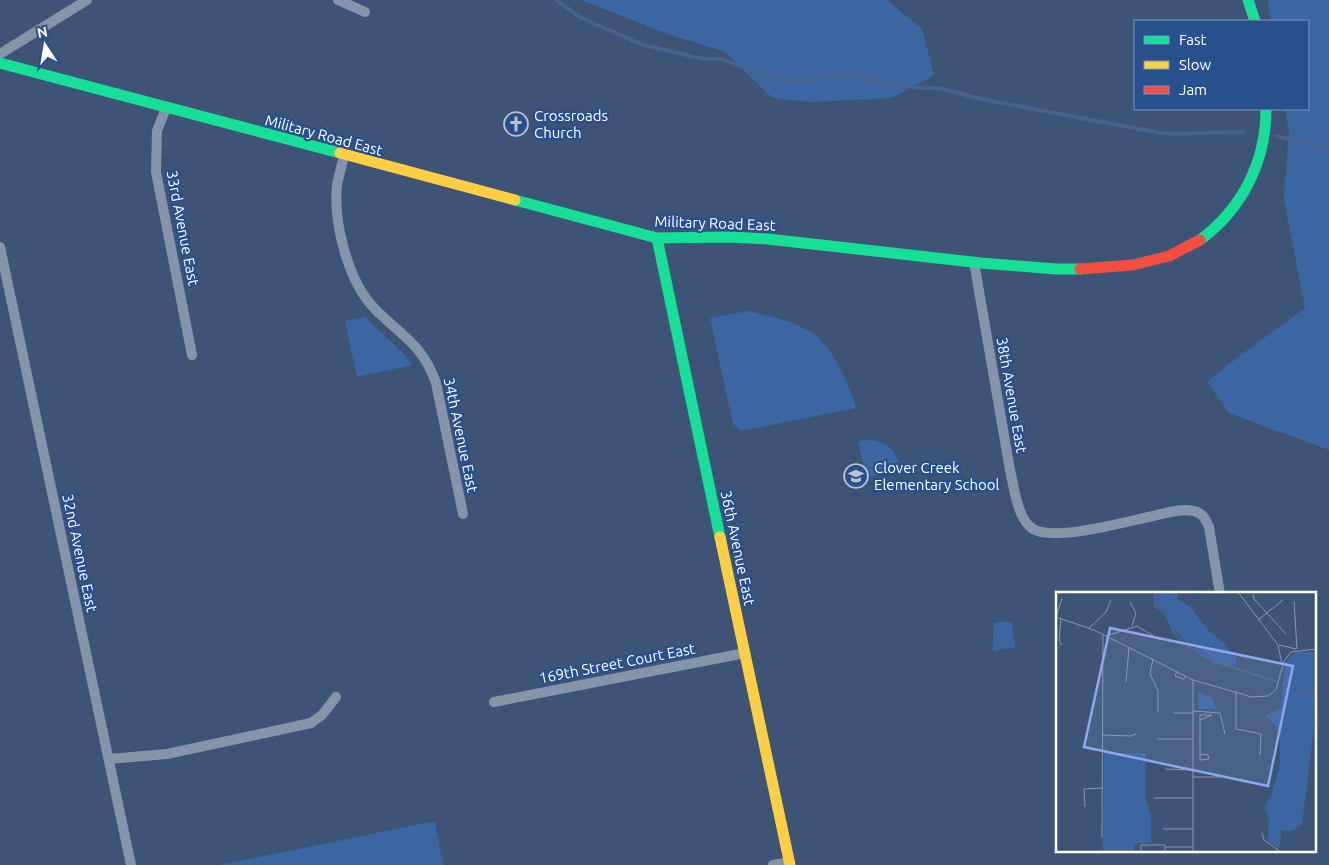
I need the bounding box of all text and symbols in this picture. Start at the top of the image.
north arrow [20,20,70,70]
legend [1134,20,1309,110]
text: N [36,23,49,41]
text: Fast [1179,31,1207,48]
text: Slow [1179,56,1212,73]
text: Jam [1179,81,1207,98]
place label: Crossroads Church [534,107,608,141]
street label: Military Road East [263,111,385,159]
church icon: Crossroads Church [503,111,529,137]
street label: 33rd Avenue East [163,169,203,287]
street label: Military Road East [654,212,776,234]
street label: 38th Avenue East [993,336,1031,454]
street label: 34th Avenue East [440,376,482,494]
place label: Clover Creek Elementary School [874,459,1000,493]
school or university icon: Clover Creek Elementary School [843,463,869,489]
street label: 36th Avenue East [717,489,759,607]
street label: 32nd Avenue East [59,492,101,614]
inset map [1056,592,1316,852]
street label: 169th Street Court East [538,640,697,686]

